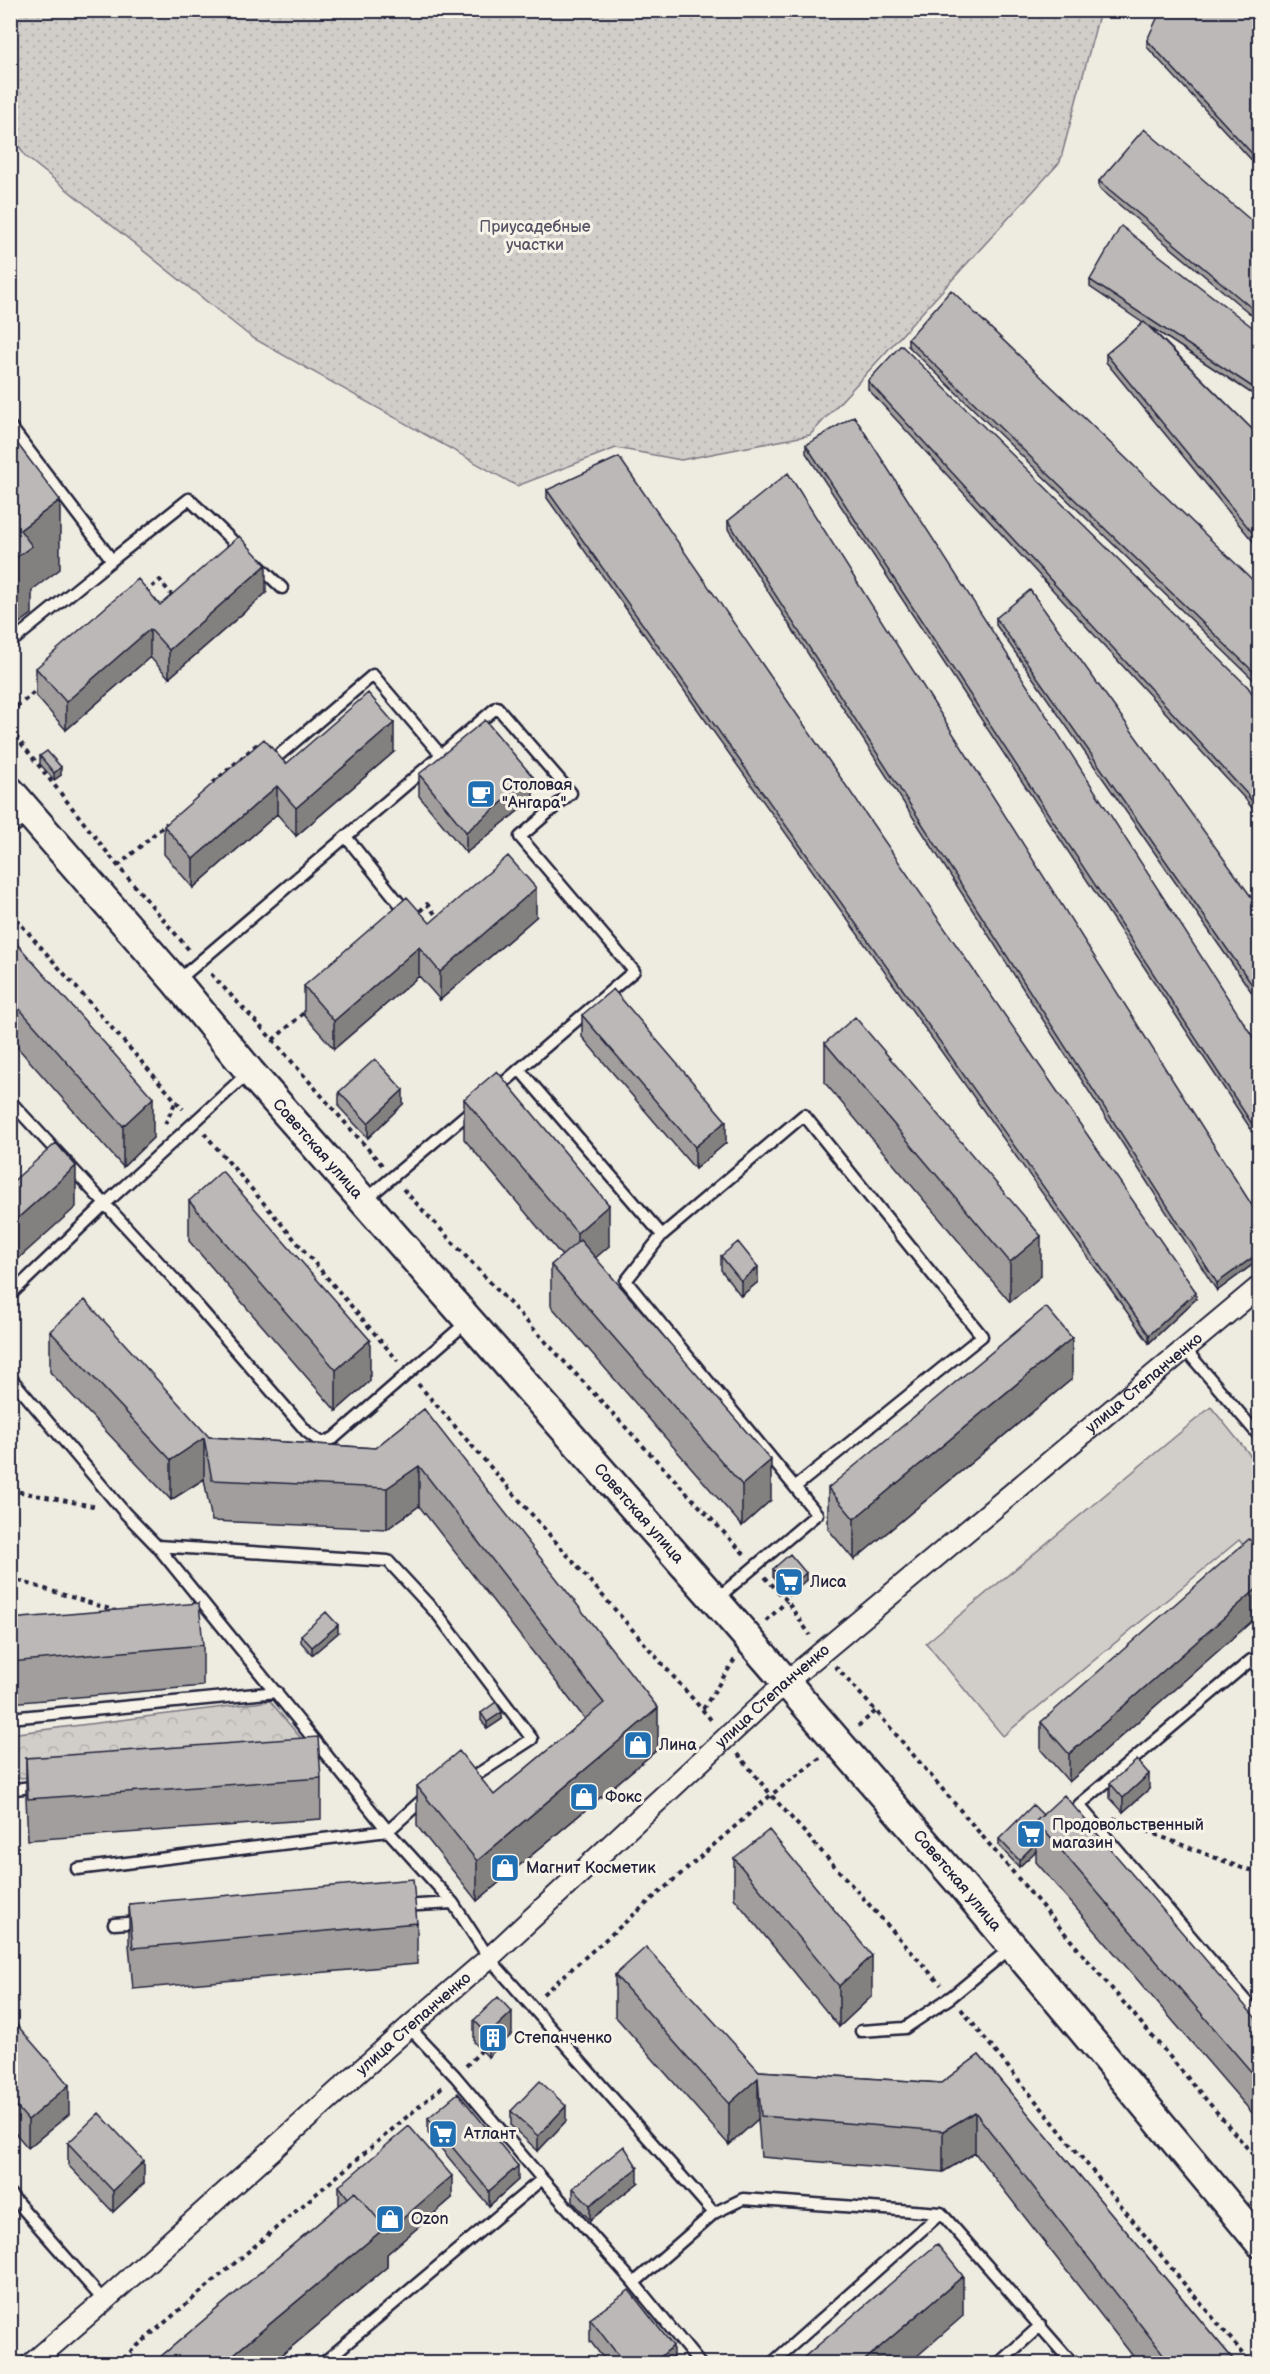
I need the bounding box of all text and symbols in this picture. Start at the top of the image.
park label: Приусадебные участки [479,218,591,255]
place label: Столовая "Ангара" [502,776,572,813]
cafe icon: Столовая "Ангара" [465,778,497,810]
street label: Советская улица [269,1095,367,1203]
street label: улица Степанченко [1082,1329,1206,1437]
street label: Советская улица [590,1460,688,1568]
supermarket icon: Лиса [773,1566,805,1598]
place label: Лиса [809,1573,847,1592]
street label: улица Степанченко [712,1640,833,1752]
shop icon: Лина [622,1729,654,1761]
place label: Лина [658,1736,697,1755]
shop icon: Фокс [568,1781,600,1813]
place label: Фокс [605,1788,642,1807]
place label: Продовольственный магазин [1052,1816,1204,1853]
supermarket icon: Продовольственный магазин [1015,1818,1047,1850]
street label: Советская улица [909,1826,1006,1936]
shop icon: Магнит Косметик [489,1852,521,1884]
place label: Магнит Косметик [526,1859,656,1878]
street label: улица Степанченко [352,1968,475,2079]
building icon: Степанченко [477,2022,509,2054]
place label: Степанченко [514,2029,612,2048]
supermarket icon: Атлант [427,2118,459,2150]
place label: Атлант [463,2125,517,2144]
shop icon: Ozon [374,2203,406,2235]
place label: Ozon [411,2210,449,2229]

